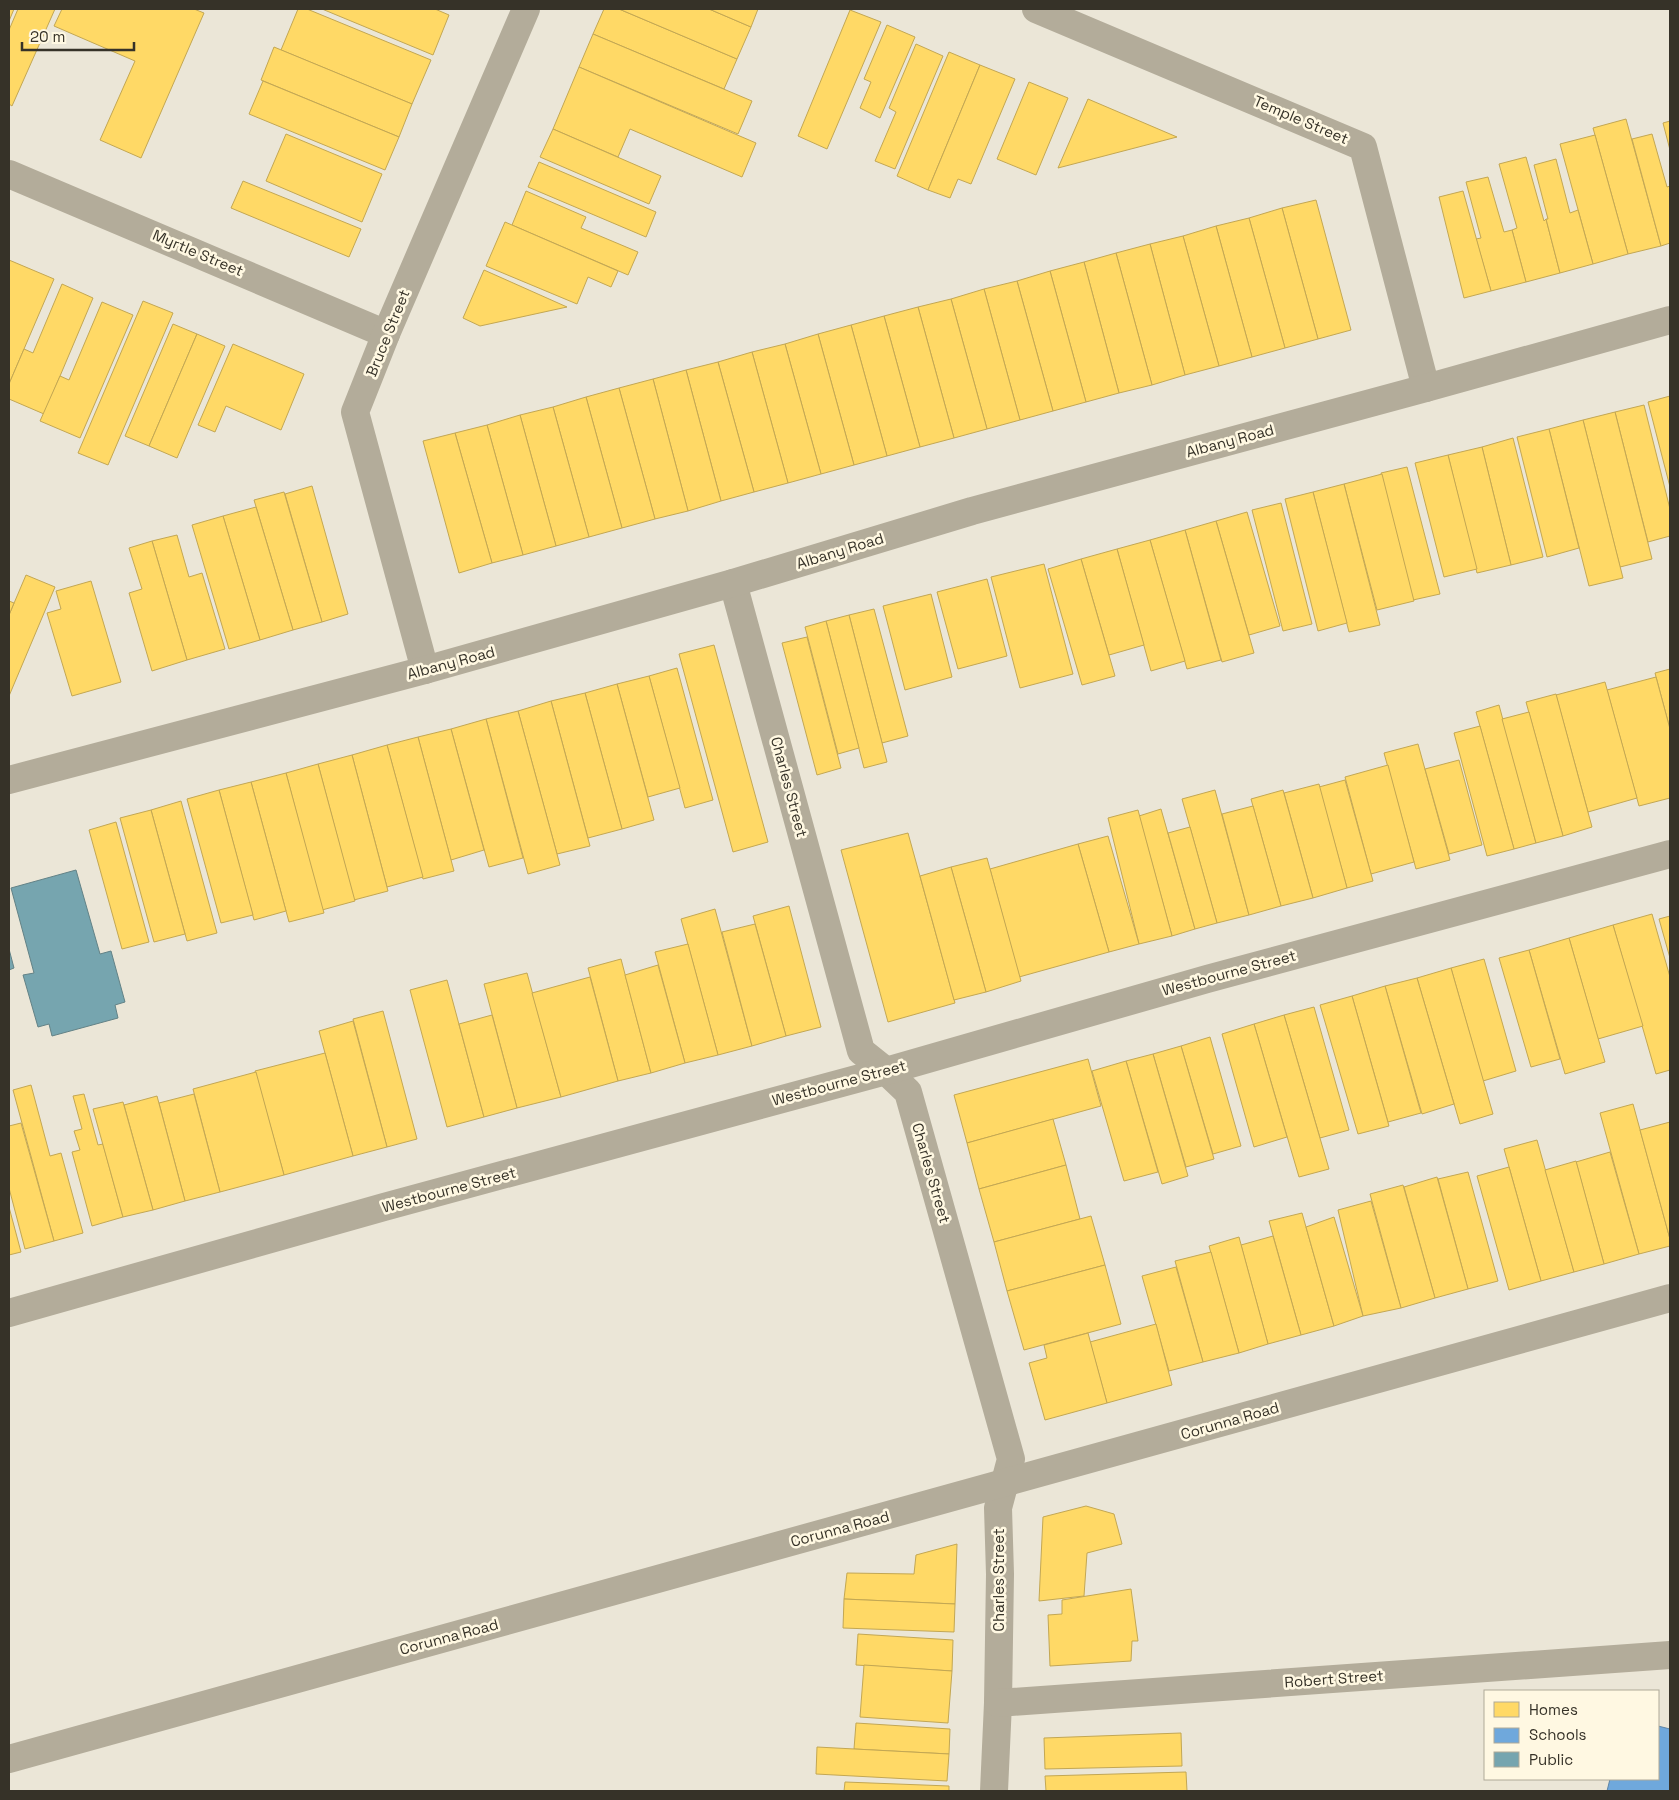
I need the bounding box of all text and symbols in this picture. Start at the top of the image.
scale bar [22,20,135,52]
text: 20 m [30,27,65,46]
street label: Temple Street [1251,91,1351,148]
street label: Myrtle Street [150,225,247,280]
street label: Bruce Street [361,286,414,379]
street label: Albany Road [1184,420,1276,461]
street label: Albany Road [794,528,886,573]
street label: Albany Road [405,642,497,683]
street label: Charles Street [767,735,812,839]
street label: Westbourne Street [1160,945,1298,1000]
street label: Westbourne Street [770,1055,908,1110]
street label: Charles Street [908,1121,955,1225]
street label: Westbourne Street [380,1162,518,1217]
street label: Corunna Road [1178,1397,1281,1444]
street label: Corunna Road [788,1506,891,1551]
street label: Charles Street [989,1528,1008,1632]
street label: Corunna Road [397,1614,500,1659]
street label: Robert Street [1284,1666,1384,1691]
legend [1484,1690,1659,1780]
text: Homes [1529,1700,1578,1719]
text: Schools [1529,1725,1587,1744]
text: Public [1529,1750,1573,1769]

